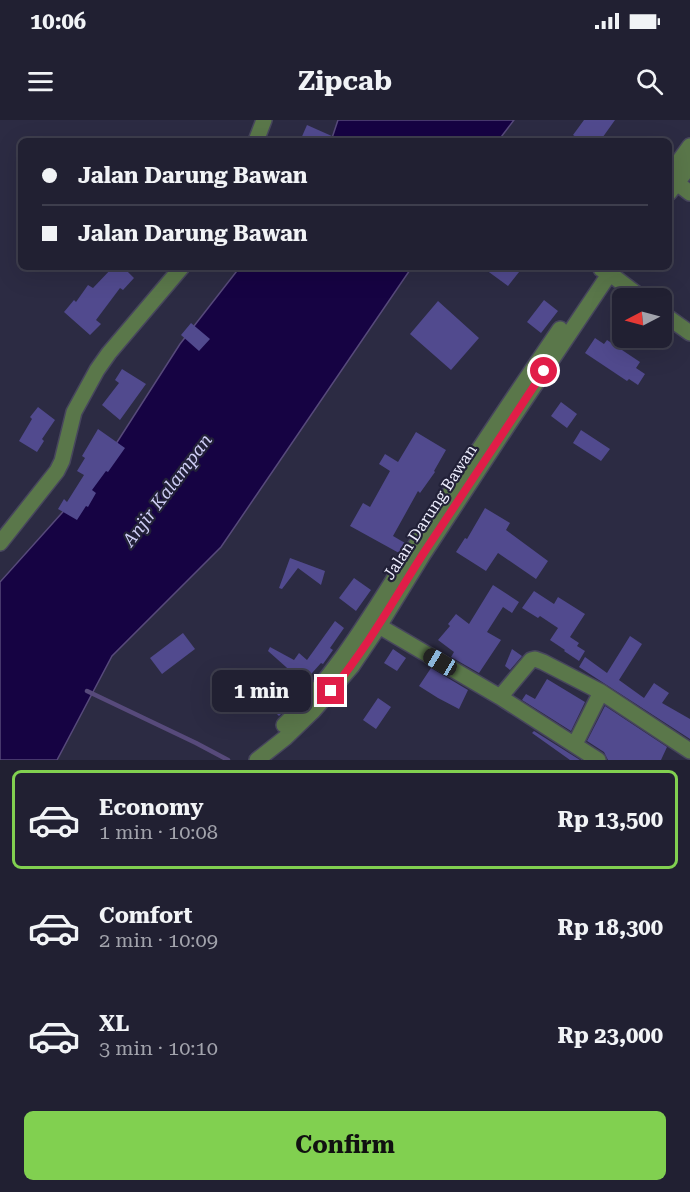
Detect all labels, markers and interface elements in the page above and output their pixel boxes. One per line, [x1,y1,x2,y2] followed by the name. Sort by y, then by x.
[30,9,86,34] text: 10:06
[24,65,57,98] icon: menu
[298,65,392,97] text: Zipcab
[633,65,666,98] icon: search
[78,163,308,188] text: Jalan Darung Bawan
[78,221,308,246] text: Jalan Darung Bawan
[612,288,672,348] north arrow
[612,288,672,348] map controls
[530,357,557,384] route start
[117,430,216,551] water label: Anjir Kalampan
[379,441,481,583] street label: Jalan Darung Bawan
[420,645,460,679] car
[211,670,310,712] callout: 1 min
[317,677,344,704] route end
[234,679,289,703] text: 1 min
[27,793,81,847] icon: car
[99,795,203,820] text: Economy
[558,807,663,832] text: Rp 13,500
[99,820,218,844] text: 1 min · 10:08
[27,901,81,955] icon: car
[99,903,192,928] text: Comfort
[558,915,663,940] text: Rp 18,300
[99,928,218,952] text: 2 min · 10:09
[27,1009,81,1063] icon: car
[99,1011,129,1036] text: XL
[558,1023,663,1048] text: Rp 23,000
[99,1036,218,1060] text: 3 min · 10:10
[24,1111,666,1180] button: Confirm

